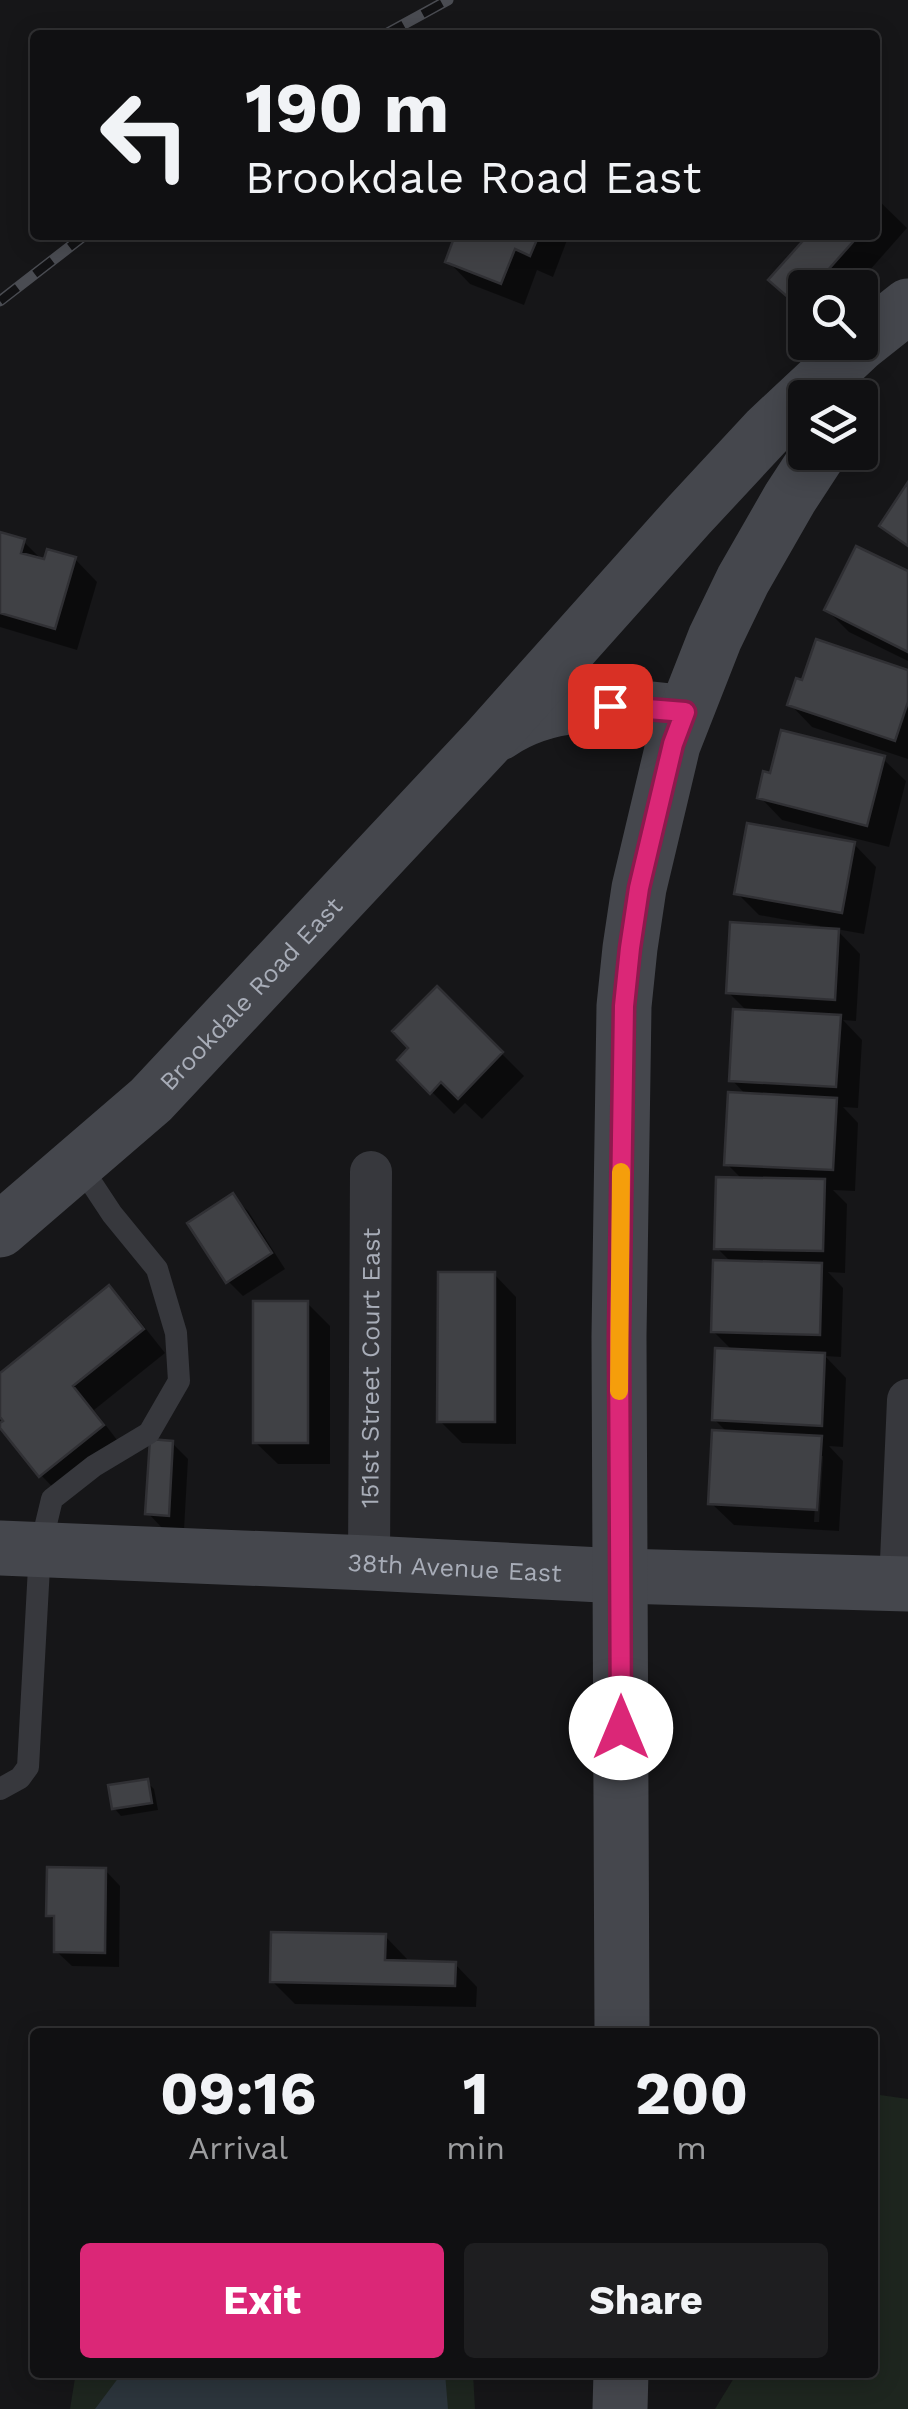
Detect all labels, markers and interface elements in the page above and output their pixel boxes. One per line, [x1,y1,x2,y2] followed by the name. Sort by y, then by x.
[245,67,449,149] text: 190 m
[80,70,210,200] icon: left
[245,151,701,204] text: Brookdale Road East
[788,270,878,470] map controls
[788,270,878,360] button: search
[788,380,878,470] button: layers
[568,664,653,749] pin
[583,679,638,734] icon: arrive
[153,891,348,1096] street label: Brookdale Road East
[355,1227,385,1508] street label: 151st Street Court East
[347,1548,563,1587] street label: 38th Avenue East
[569,1676,673,1780] position arrow
[160,2058,316,2129] text: 09:16
[463,2058,489,2129] text: 1
[635,2058,748,2129] text: 200
[188,2129,288,2167] text: Arrival
[446,2129,505,2167] text: min
[676,2129,707,2167] text: m
[80,2243,444,2358] button: Exit
[464,2243,828,2358] button: Share

